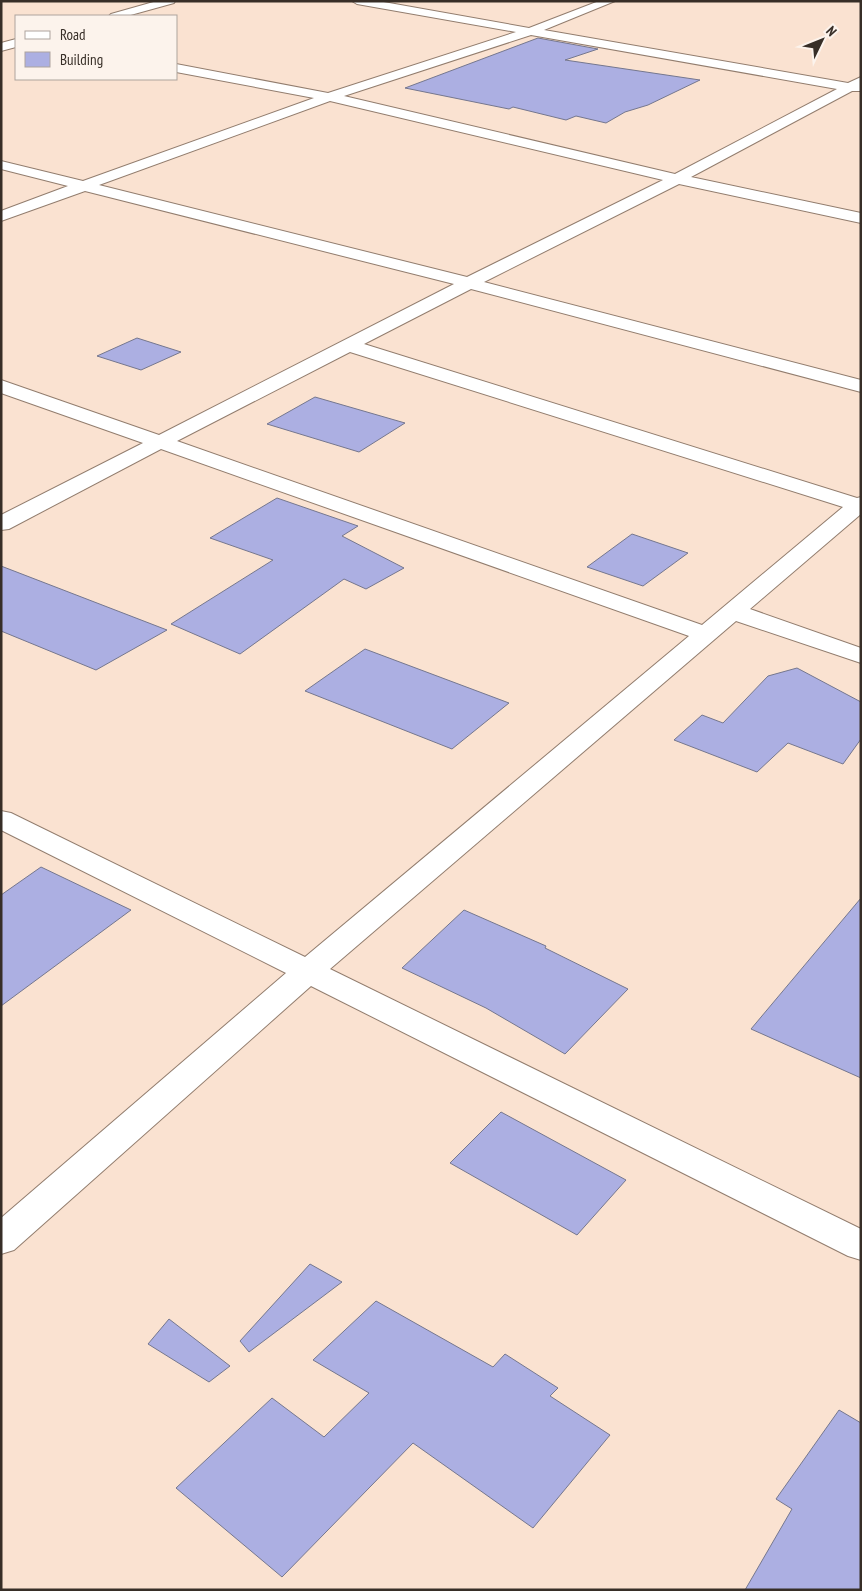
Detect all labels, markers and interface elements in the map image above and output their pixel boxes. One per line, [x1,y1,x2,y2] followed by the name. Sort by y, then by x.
[15,15,178,80] legend
[797,15,847,65] north arrow
[822,22,841,40] text: N
[60,25,86,44] text: Road
[60,50,103,69] text: Building

